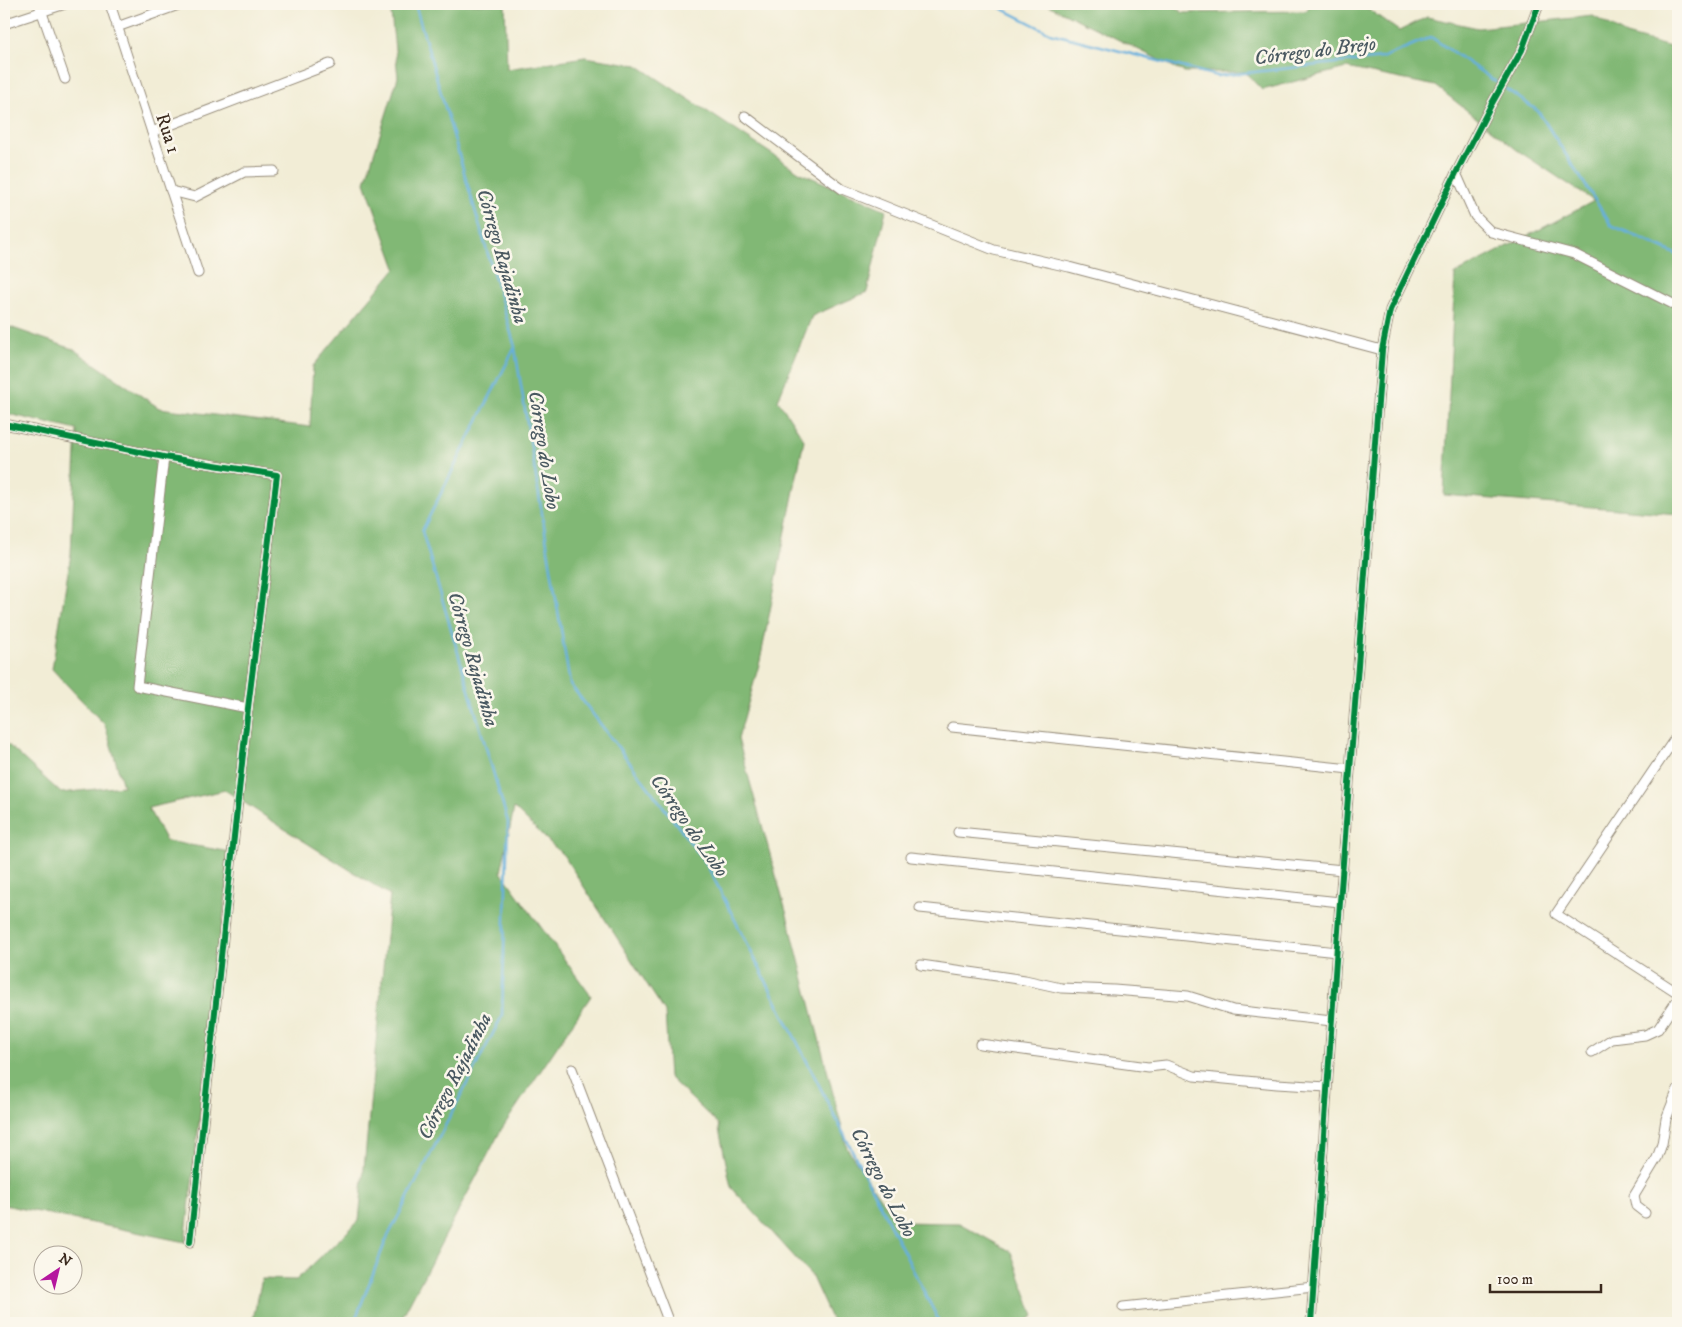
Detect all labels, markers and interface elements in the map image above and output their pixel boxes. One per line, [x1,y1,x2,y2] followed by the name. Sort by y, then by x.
[1253,32,1377,71] water label: Córrego do Brejo
[150,110,185,157] street label: Rua 1
[470,186,533,327] water label: Córrego Rajadinha
[522,389,565,512] water label: Córrego do Lobo
[441,589,504,730] water label: Córrego Rajadinha
[644,769,734,882] water label: Córrego do Lobo
[413,1009,498,1144] water label: Córrego Rajadinha
[844,1123,921,1242] water label: Córrego do Lobo
[32,1244,82,1294] north arrow
[55,1249,75,1271] text: N
[1490,1262,1601,1294] scale bar
[1497,1270,1533,1289] text: 100 m

